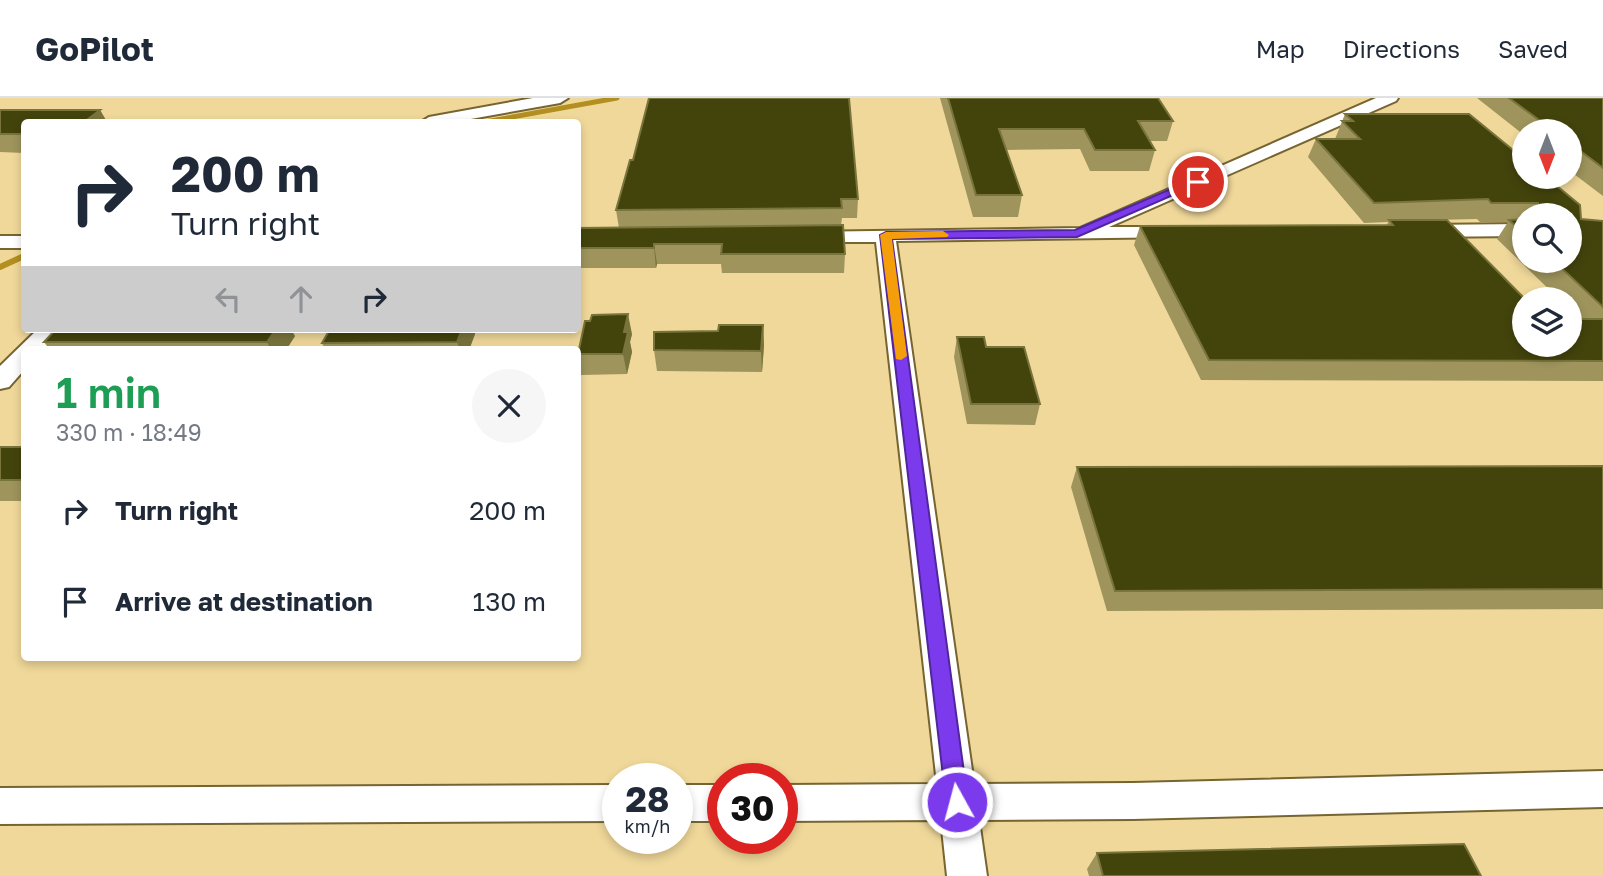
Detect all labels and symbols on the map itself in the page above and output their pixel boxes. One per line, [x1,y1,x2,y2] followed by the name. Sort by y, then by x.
[1512,119,1582,189] north arrow
[1168,152,1228,212] pin
[707,763,798,854] speed limit sign: 30
[920,765,994,839] position arrow

